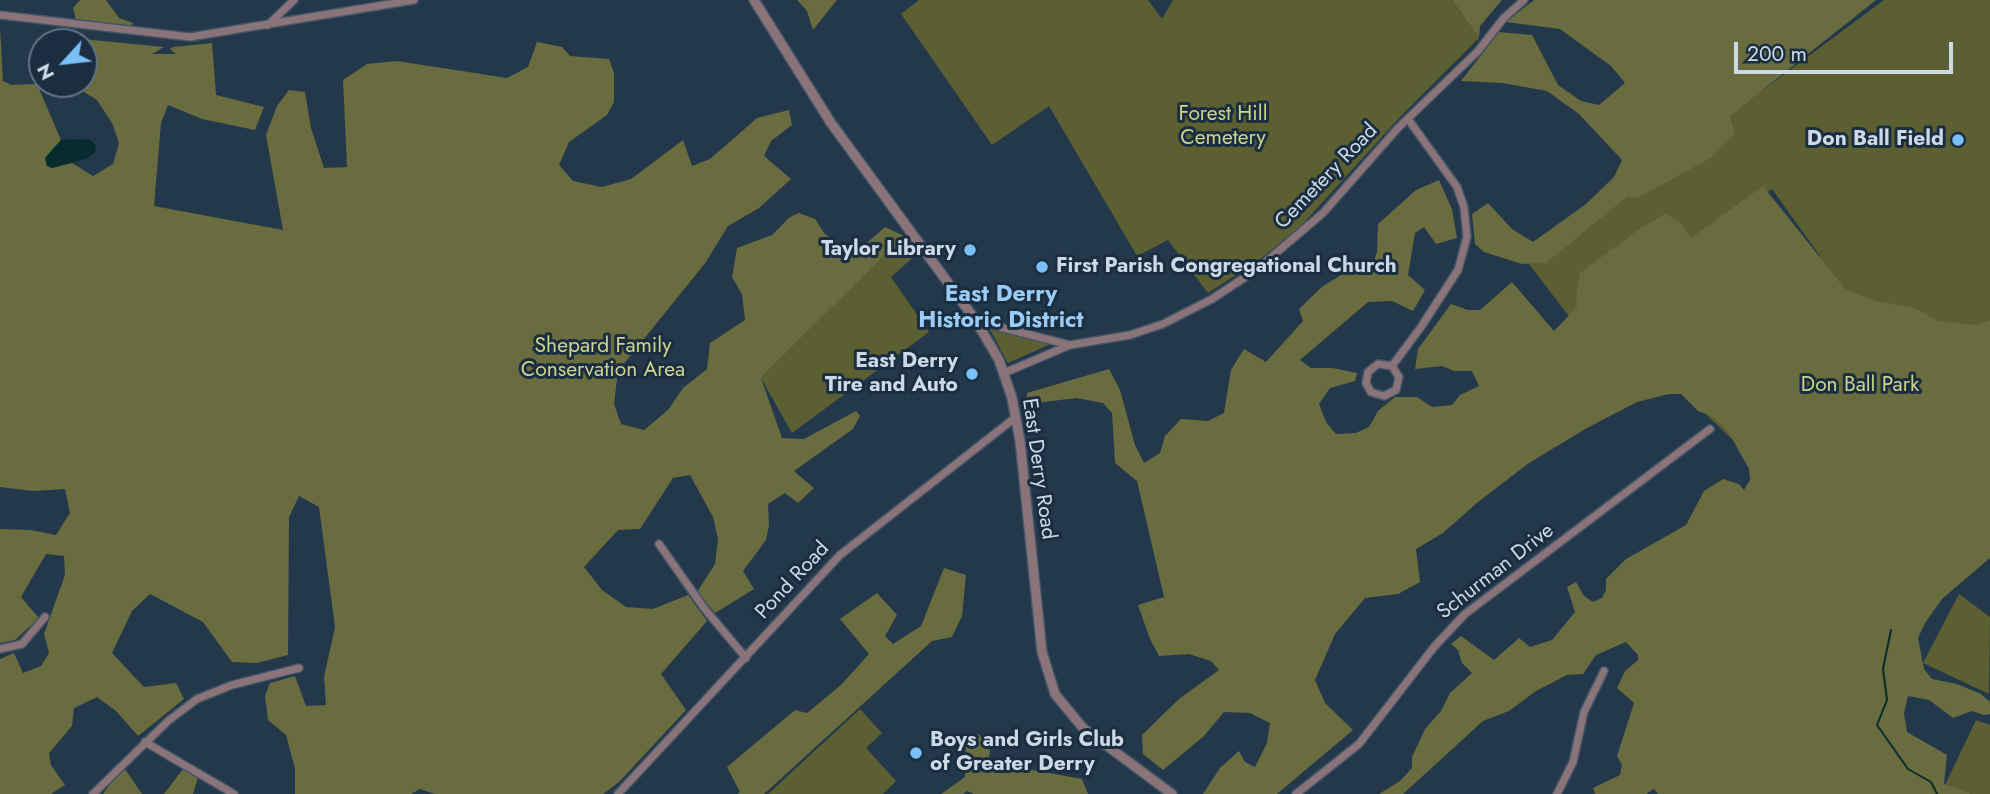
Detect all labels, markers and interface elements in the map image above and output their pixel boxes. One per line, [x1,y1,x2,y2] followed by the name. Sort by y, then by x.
[28,28,98,98] north arrow
[1738,28,1957,72] scale bar
[1747,39,1807,69] text: 200 m
[30,59,61,85] text: N
[1179,102,1267,152] park label: Forest Hill Cemetery
[1270,119,1384,235] street label: Cemetery Road
[1807,127,1944,153] place label: Don Ball Field
[1950,132,1966,148] marker: Don Ball Field
[821,237,956,263] place label: Taylor Library
[962,242,978,258] marker: Taylor Library
[1056,254,1397,280] place label: First Parish Congregational Church
[1034,259,1050,275] marker: First Parish Congregational Church
[918,281,1084,335] district label: East Derry Historic District
[521,334,685,384] park label: Shepard Family Conservation Area
[825,349,958,399] place label: East Derry Tire and Auto
[964,366,980,382] marker: East Derry Tire and Auto
[1801,373,1919,399] park label: Don Ball Park
[1016,397,1060,541] street label: East Derry Road
[1433,519,1559,625] street label: Schurman Drive
[751,537,835,625] street label: Pond Road
[930,728,1124,778] place label: Boys and Girls Club of Greater Derry
[908,745,924,761] marker: Boys and Girls Club of Greater Derry

